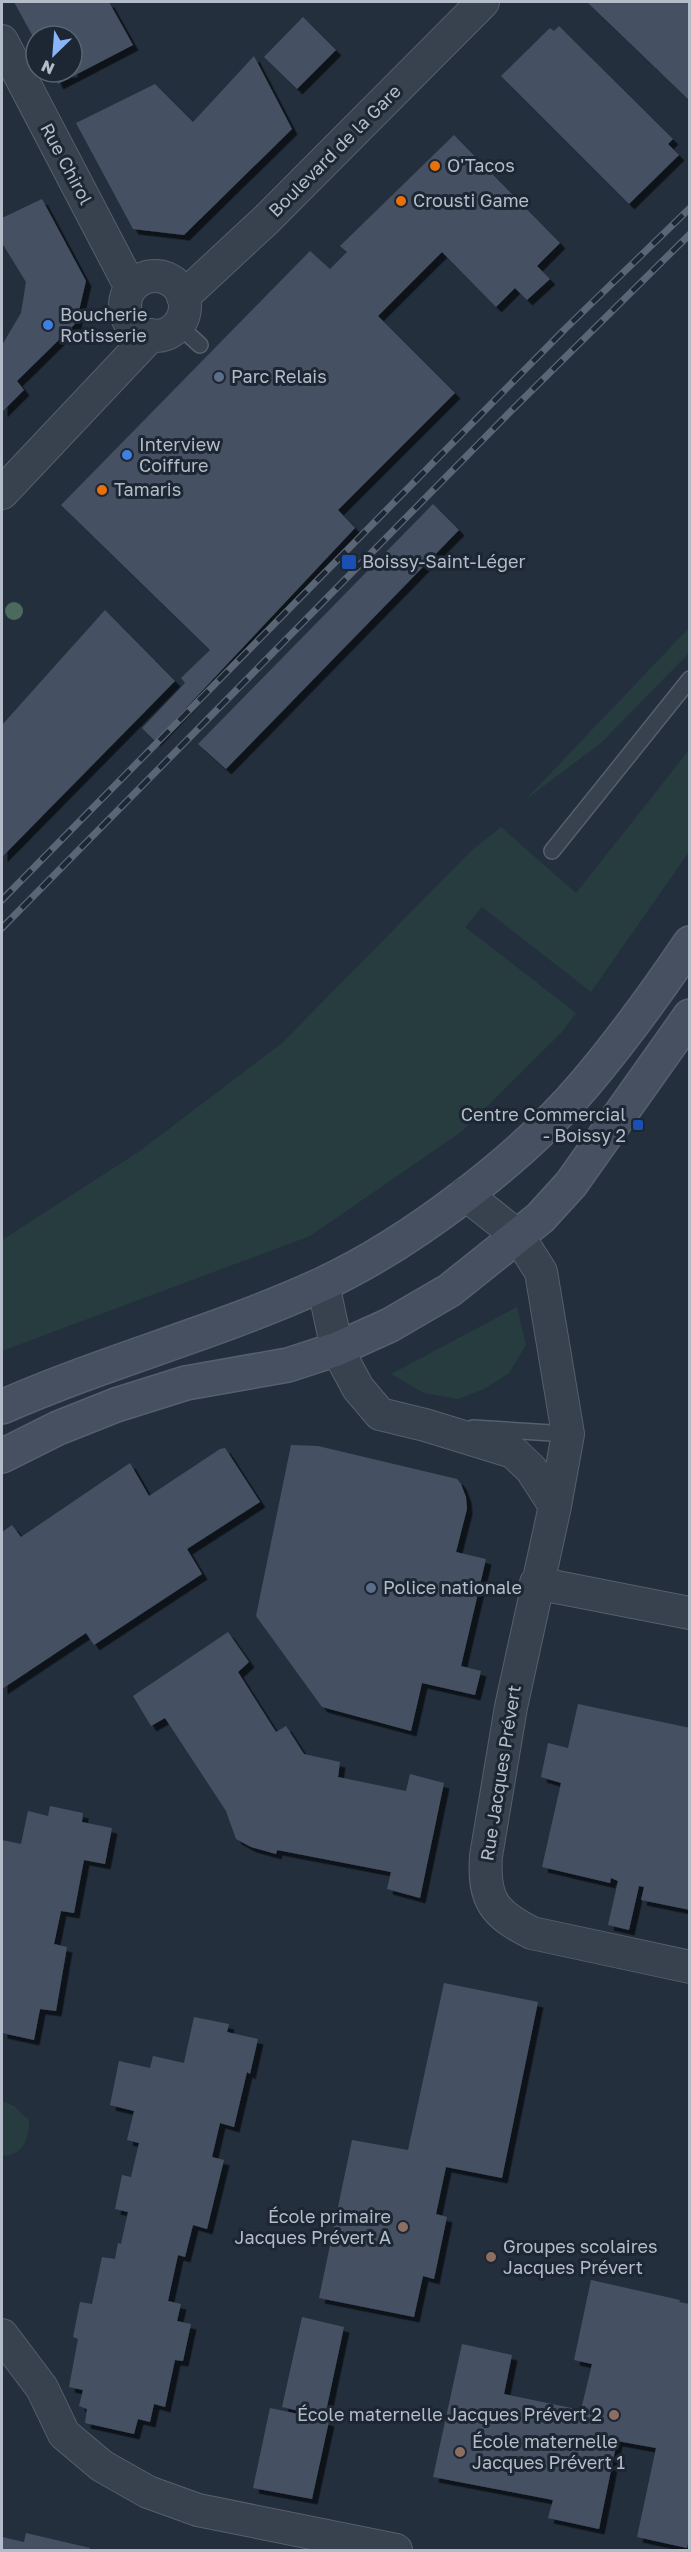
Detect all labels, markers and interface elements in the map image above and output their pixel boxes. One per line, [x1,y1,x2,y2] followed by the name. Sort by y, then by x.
[24,24,84,84] north arrow
[38,56,57,79] text: N
[264,80,405,221] street label: Boulevard de la Gare
[36,119,98,208] street label: Rue Chirol
[447,154,515,176] place label: O'Tacos
[428,159,442,173] marker: O'Tacos
[413,189,529,211] place label: Crousti Game
[394,194,408,208] marker: Crousti Game
[60,303,147,346] place label: Boucherie Rotisserie
[41,318,55,332] marker: Boucherie Rotisserie
[231,365,327,387] place label: Parc Relais
[212,370,226,384] marker: Parc Relais
[139,433,221,476] place label: Interview Coiffure
[120,448,134,462] marker: Interview Coiffure
[114,478,181,500] place label: Tamaris
[95,483,109,497] marker: Tamaris
[362,550,525,572] place label: Boissy-Saint-Léger
[340,553,358,571] marker: Boissy-Saint-Léger
[461,1103,626,1146] place label: Centre Commercial - Boissy 2
[631,1118,645,1132] marker: Centre Commercial - Boissy 2
[383,1576,522,1598] place label: Police nationale
[364,1581,378,1595] marker: Police nationale
[475,1683,525,1862] street label: Rue Jacques Prévert
[235,2205,391,2248] place label: École primaire Jacques Prévert A
[396,2220,410,2234] marker: École primaire Jacques Prévert A
[503,2235,658,2278] place label: Groupes scolaires Jacques Prévert
[484,2250,498,2264] marker: Groupes scolaires Jacques Prévert
[297,2403,602,2425] place label: École maternelle Jacques Prévert 2
[607,2408,621,2422] marker: École maternelle Jacques Prévert 2
[472,2430,625,2473] place label: École maternelle Jacques Prévert 1
[453,2445,467,2459] marker: École maternelle Jacques Prévert 1

